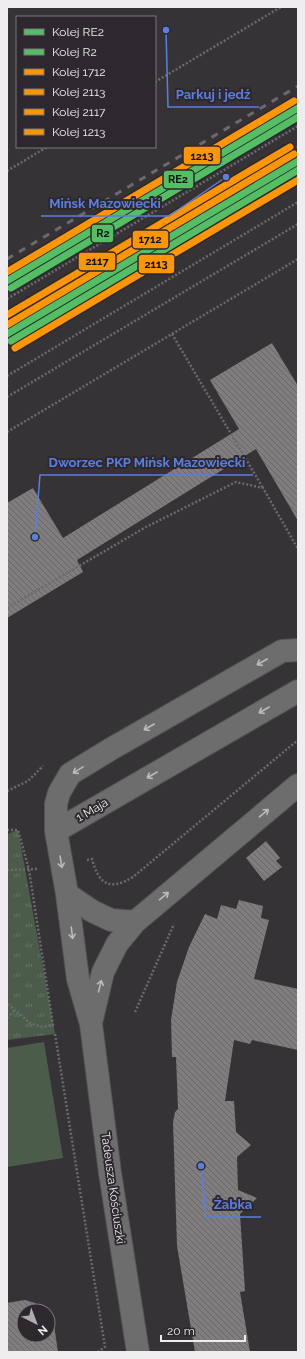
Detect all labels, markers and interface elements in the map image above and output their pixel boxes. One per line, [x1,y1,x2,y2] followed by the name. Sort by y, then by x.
[16,16,156,148] legend
[52,25,104,39] text: Kolej RE2
[52,45,97,59] text: Kolej R2
[52,65,105,79] text: Kolej 1712
[168,82,259,107] callout: Parkuj i jedź
[52,85,106,99] text: Kolej 2113
[176,87,251,102] text: Parkuj i jedź
[52,105,106,119] text: Kolej 2117
[52,125,106,139] text: Kolej 1213
[183,146,221,165] line badge: 1213
[190,150,214,163] text: 1213
[163,170,194,189] line badge: RE2
[168,173,188,186] text: RE2
[41,191,169,216] callout: Mińsk Mazowiecki
[49,196,161,211] text: Mińsk Mazowiecki
[91,224,114,243] line badge: R2
[96,227,110,240] text: R2
[132,230,169,249] line badge: 1712
[138,233,162,246] text: 1712
[78,252,116,271] line badge: 2117
[138,254,175,274] line badge: 2113
[85,255,109,268] text: 2117
[144,258,168,271] text: 2113
[40,450,253,475] callout: Dworzec PKP Mińsk Mazowiecki
[49,455,245,470] text: Dworzec PKP Mińsk Mazowiecki
[256,658,268,666] one-way arrow
[258,707,270,715] one-way arrow
[144,723,156,731] one-way arrow
[72,766,84,774] one-way arrow
[146,772,158,780] one-way arrow
[74,795,110,825] street label: 1 Maja
[259,809,270,817] one-way arrow
[57,855,65,868] one-way arrow
[159,892,170,901] one-way arrow
[68,926,76,939] one-way arrow
[96,980,104,993] one-way arrow
[98,1131,128,1245] street label: Tadeusza Kościuszki
[206,1192,261,1217] callout: Żabka
[214,1197,253,1212] text: Żabka
[16,1303,56,1343] north arrow
[161,1317,245,1343] scale bar
[35,1322,50,1338] text: N
[167,1324,195,1338] text: 20 m

